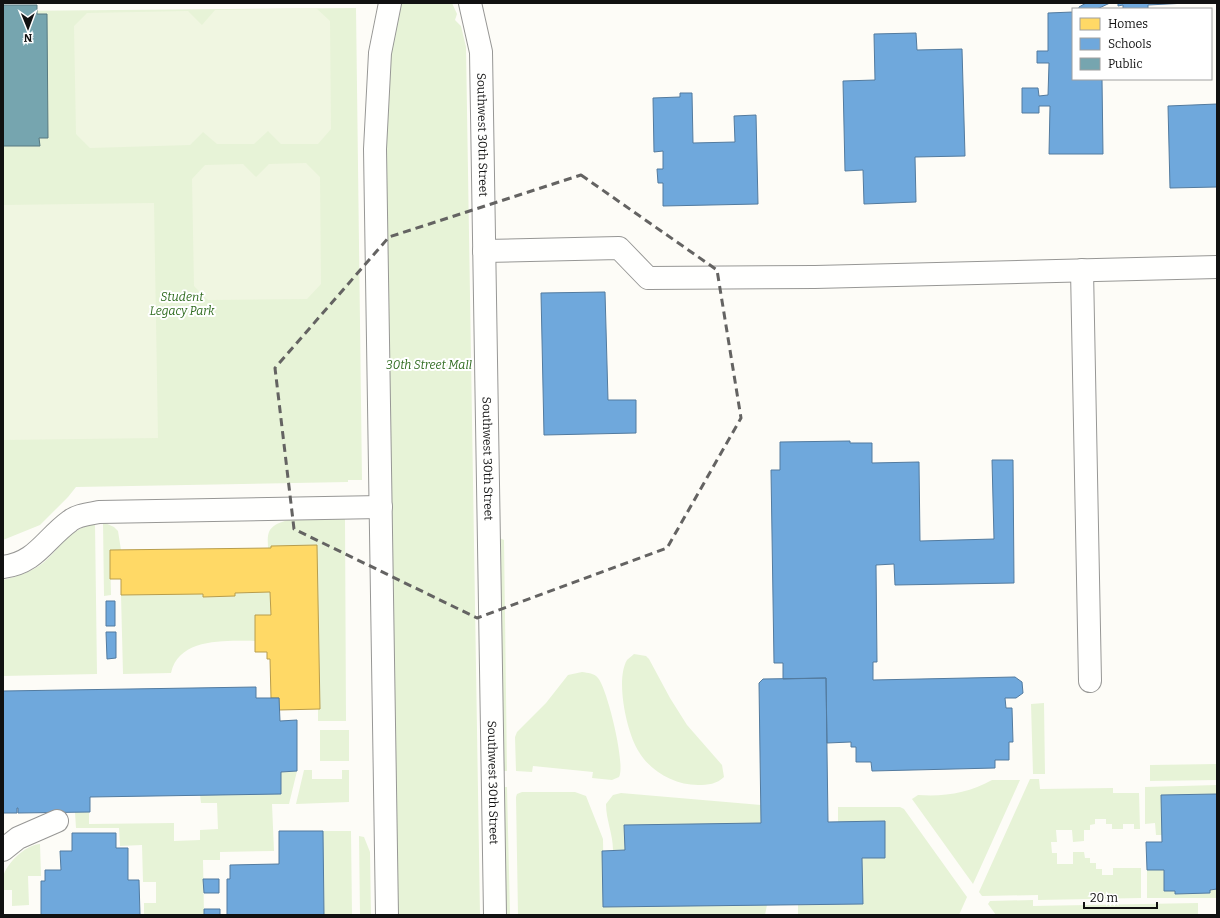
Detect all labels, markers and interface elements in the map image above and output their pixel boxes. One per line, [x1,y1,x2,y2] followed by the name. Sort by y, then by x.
[8,8,48,48] north arrow
[1072,8,1212,80] legend
[1108,17,1148,31] text: Homes
[23,31,33,44] text: N
[1108,37,1152,51] text: Schools
[1108,57,1143,71] text: Public
[474,73,490,197] street label: Southwest 30th Street
[149,290,215,318] park label: Student Legacy Park
[386,358,472,372] park label: 30th Street Mall
[480,397,496,521] street label: Southwest 30th Street
[485,721,501,845] street label: Southwest 30th Street
[1084,884,1157,910] scale bar
[1090,891,1119,905] text: 20 m

